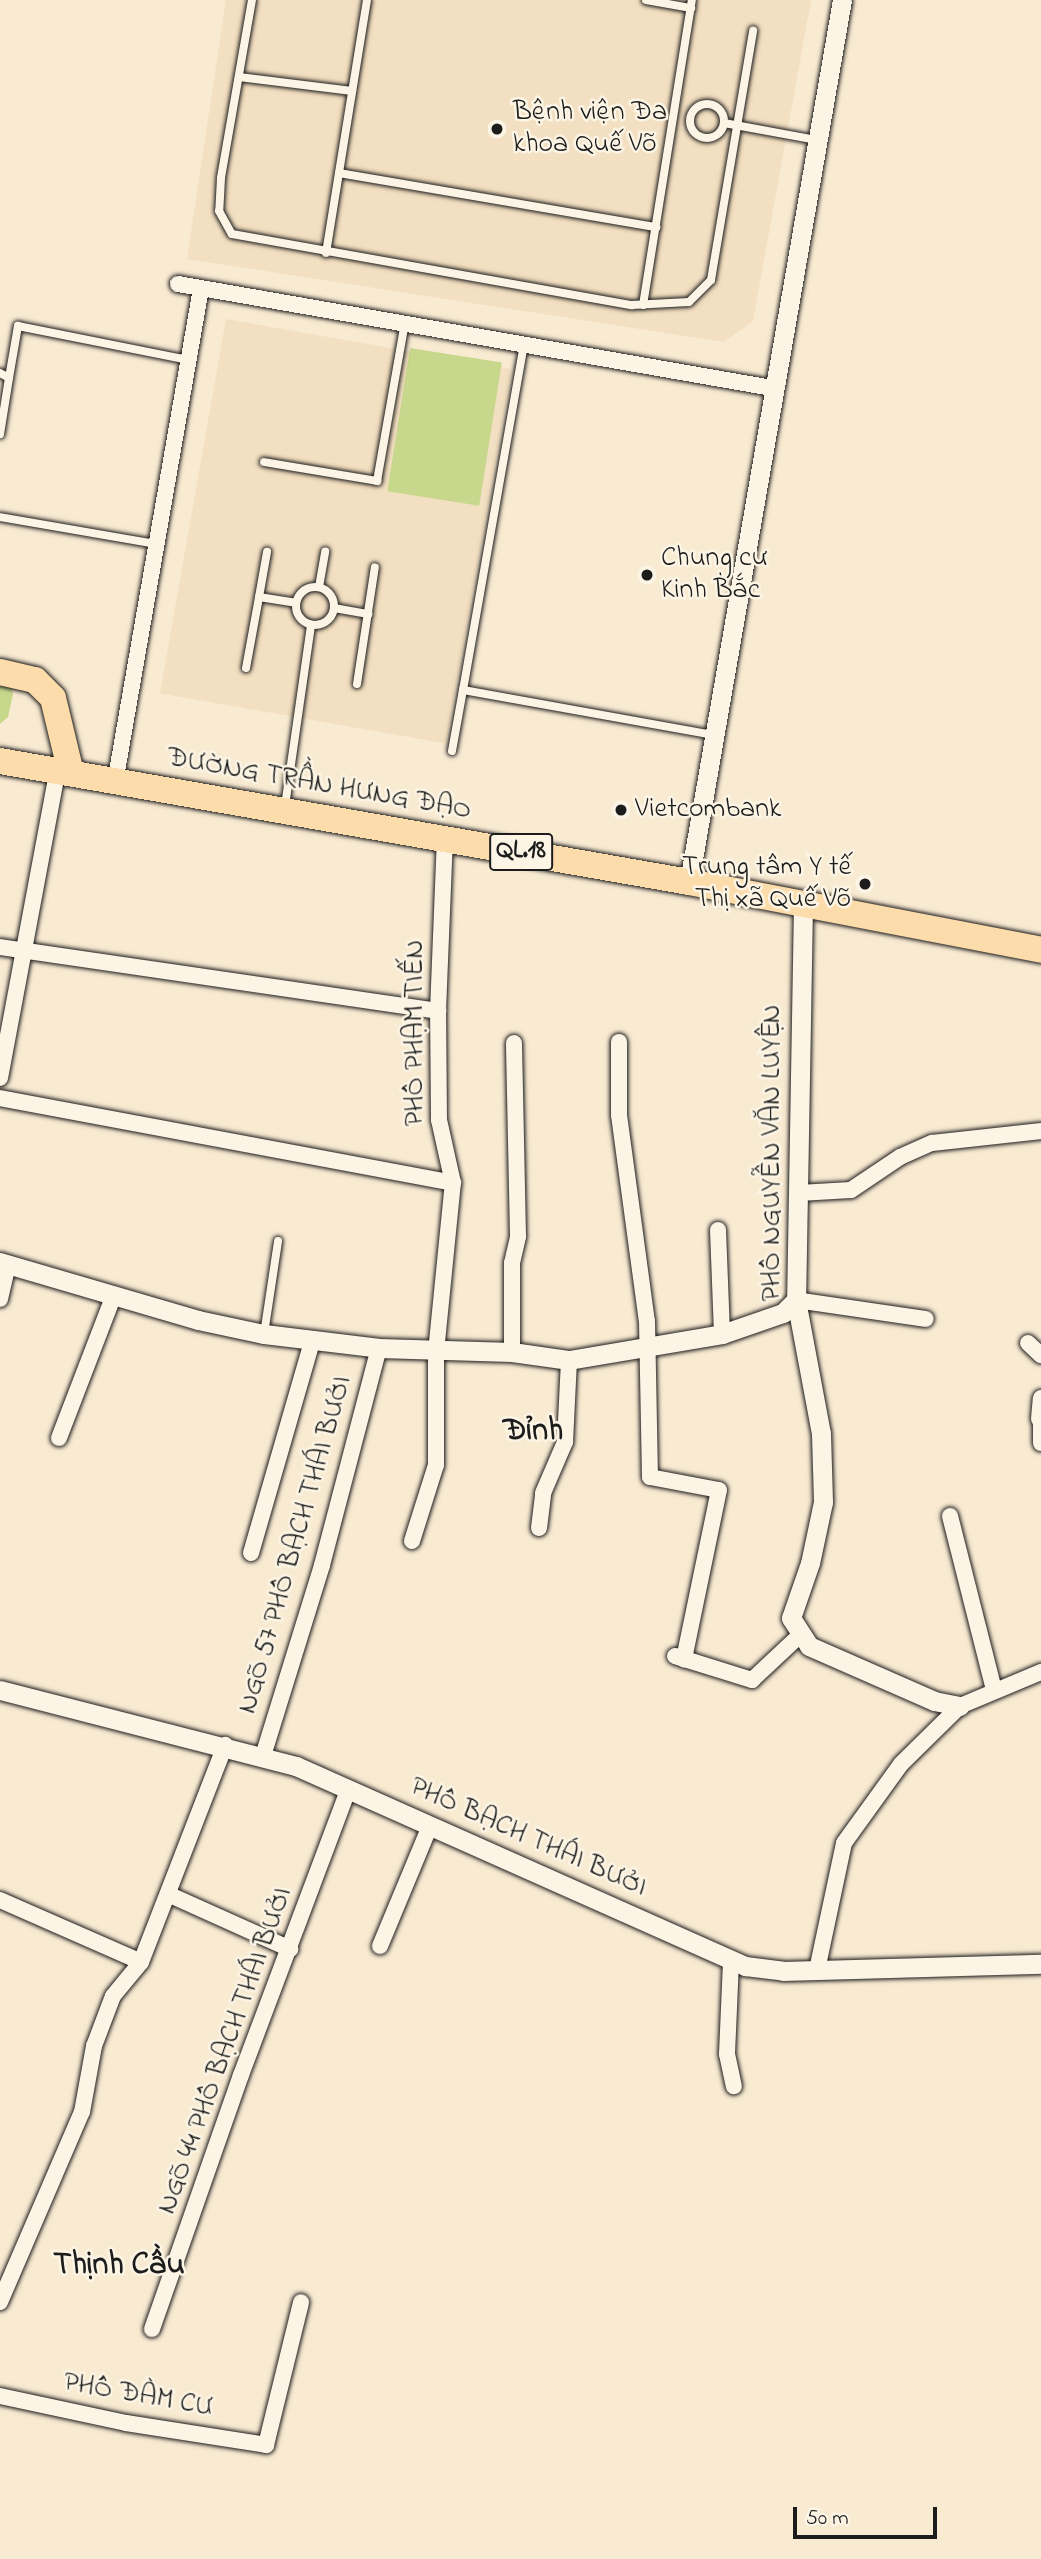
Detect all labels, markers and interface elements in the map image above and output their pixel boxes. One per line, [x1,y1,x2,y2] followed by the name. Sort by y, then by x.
[513,96,667,162] place label: Bệnh viện Đa khoa Quế Võ
[487,119,507,139] marker: Bệnh viện Đa khoa Quế Võ
[661,542,767,608] place label: Chung cư Kinh Bắc
[639,567,655,583] marker: Chung cư Kinh Bắc
[164,742,474,828] street label: ĐƯỜNG TRẦN HƯNG ĐẠO
[635,793,781,827] place label: Vietcombank
[613,802,629,818] marker: Vietcombank
[488,830,554,874] road number: QL.18
[682,851,851,917] place label: Trung tâm Y tế Thị xã Quế Võ
[857,876,873,892] marker: Trung tâm Y tế Thị xã Quế Võ
[399,940,433,1126] street label: PHỐ PHẠM TIẾN
[756,1005,790,1301] street label: PHỐ NGUYỄN VĂN LUYỆN
[232,1372,360,1718] street label: NGÕ 57 PHỐ BẠCH THÁI BƯỞI
[503,1413,563,1451] district label: Đỉnh
[404,1771,652,1905] street label: PHỐ BẠCH THÁI BƯỞI
[151,1883,301,2219] street label: NGÕ 44 PHỐ BẠCH THÁI BƯỞI
[53,2247,185,2285] district label: Thịnh Cầu
[61,2366,215,2426] street label: PHỐ ĐÀM CƯ
[796,2492,940,2536] scale bar
[806,2504,849,2534] text: 50 m

